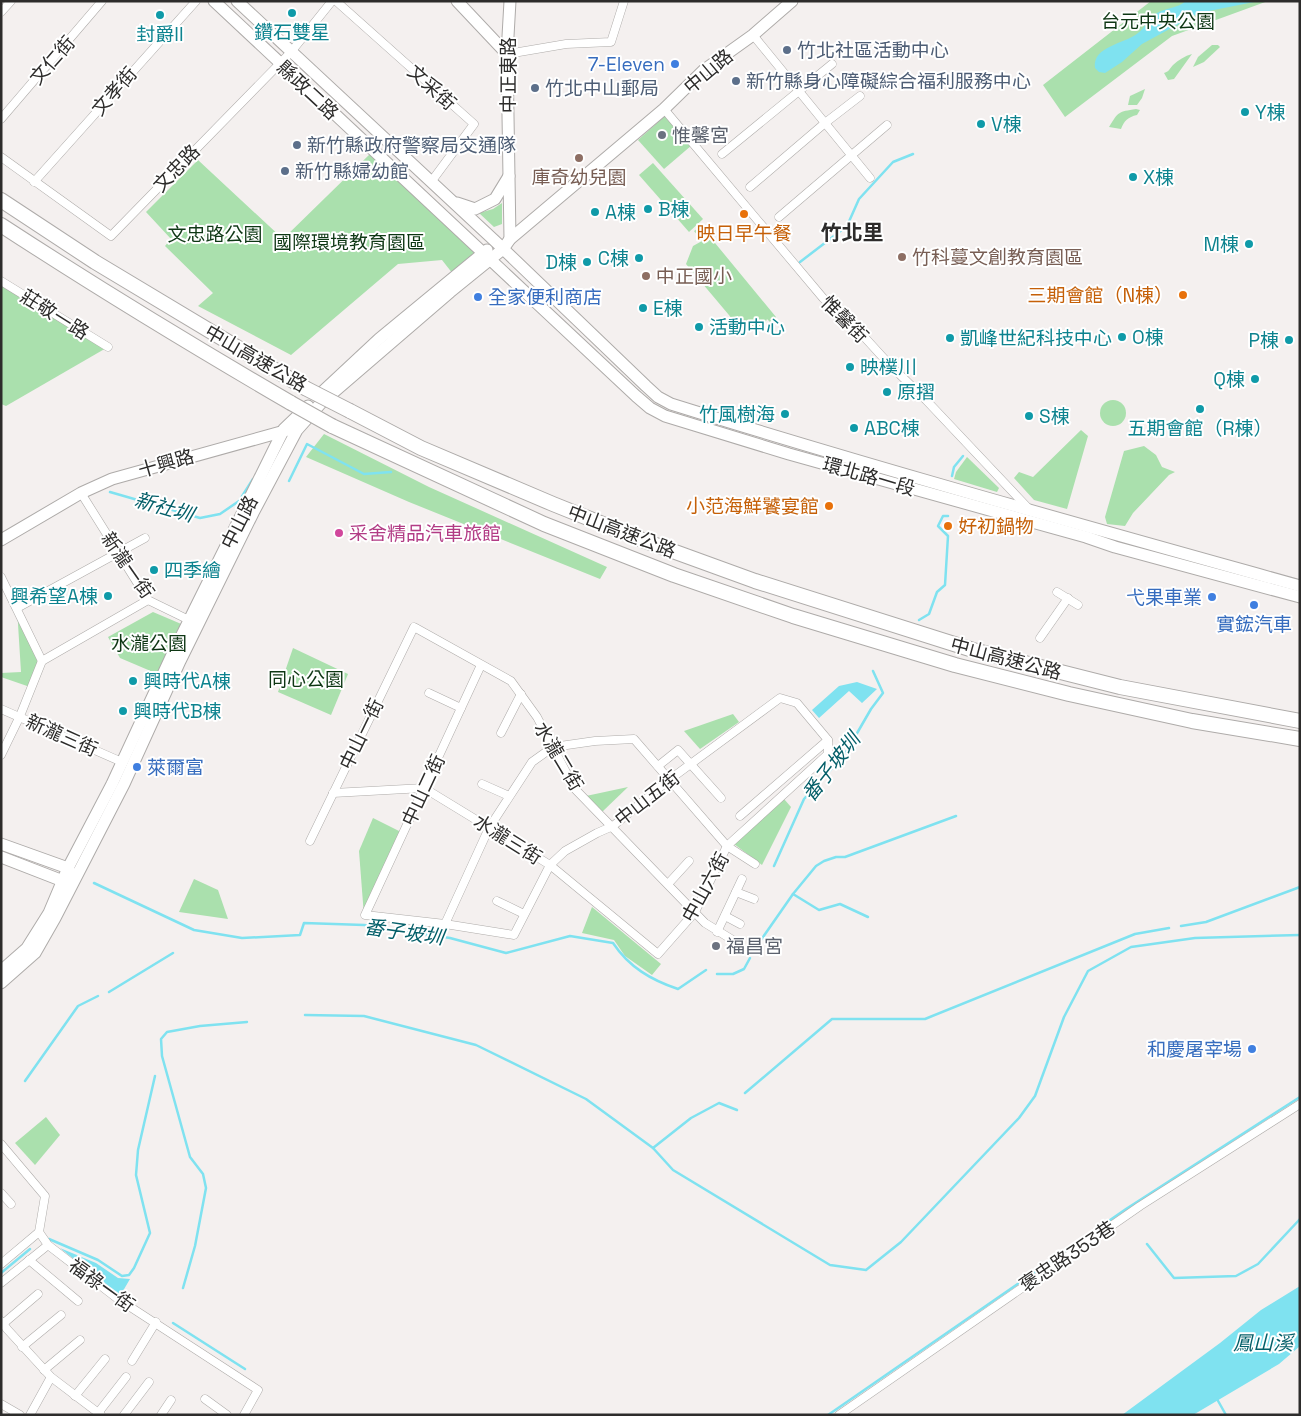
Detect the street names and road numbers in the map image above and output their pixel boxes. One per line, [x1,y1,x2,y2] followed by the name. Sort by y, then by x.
[24,31,81,90] street label: 文仁街
[496,37,521,113] street label: 中正東路
[678,43,738,99] street label: 中山路
[271,55,344,125] street label: 縣政二路
[402,59,461,116] street label: 文采街
[86,62,143,121] street label: 文孝街
[148,139,205,198] street label: 文忠路
[16,284,94,345] street label: 莊敬一路
[816,290,874,348] street label: 惟馨街
[200,319,311,398] street label: 中山高速公路
[135,444,197,483] street label: 十興路
[820,451,918,502] street label: 環北路一段
[215,491,264,553] street label: 中山路
[564,499,680,564] street label: 中山高速公路
[96,527,160,604] street label: 新瀧一街
[948,632,1064,685] street label: 中山高速公路
[334,695,389,774] street label: 中山一街
[22,709,102,762] street label: 新瀧三街
[528,717,589,795] street label: 水瀧二街
[396,750,451,830] street label: 中山二街
[610,765,685,832] street label: 中山五街
[469,809,547,870] street label: 水瀧三街
[676,848,735,927] street label: 中山六街
[1015,1215,1120,1298] street label: 褒忠路353巷
[64,1253,140,1318] street label: 福祿一街

